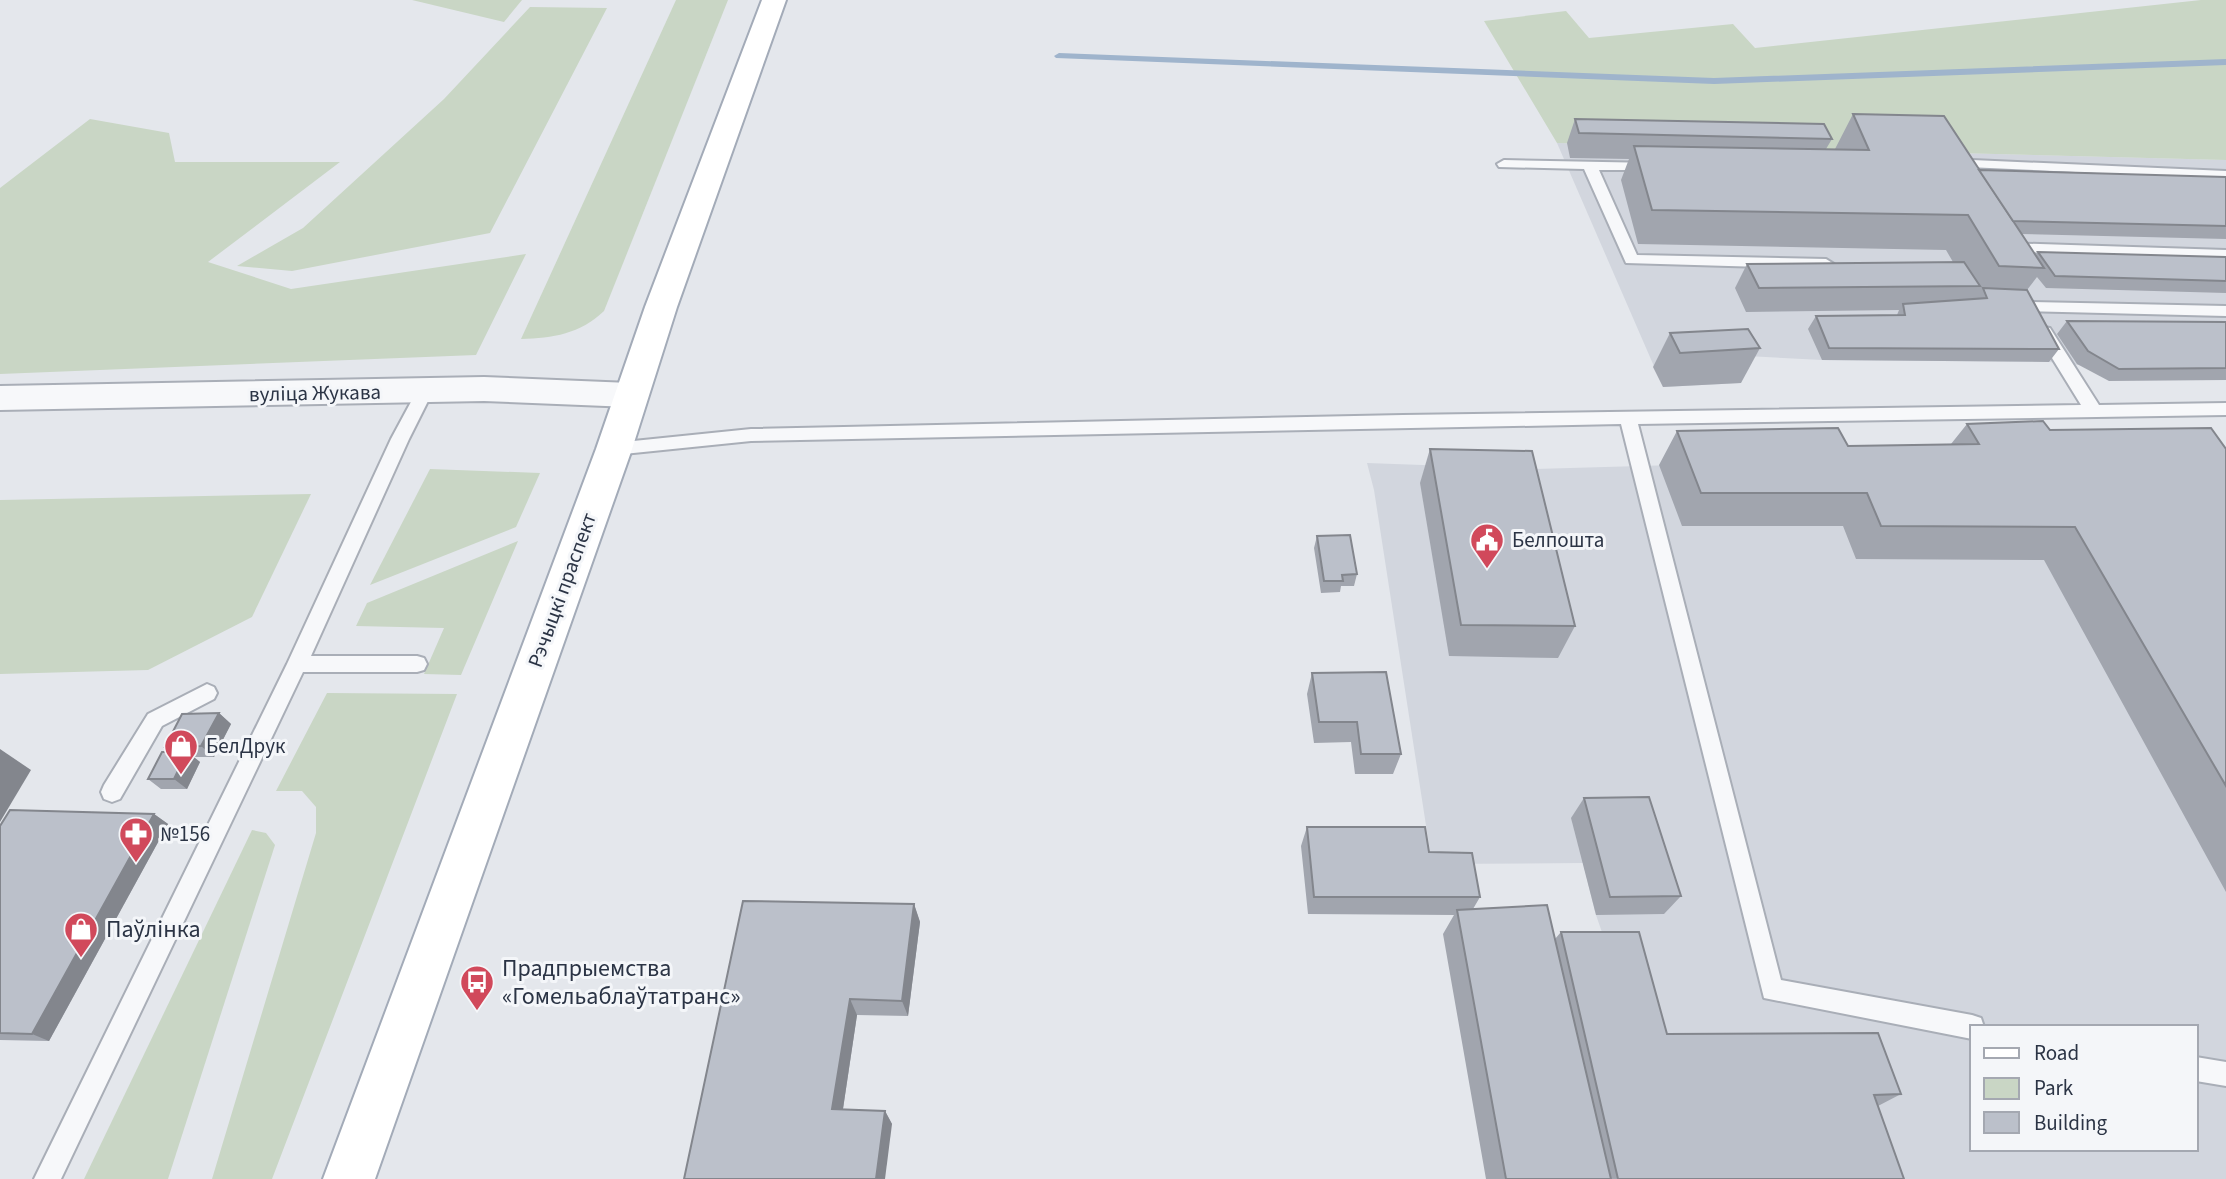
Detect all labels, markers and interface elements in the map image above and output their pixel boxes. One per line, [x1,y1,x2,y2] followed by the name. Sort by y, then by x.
[249,377,381,409] street label: вуліца Жукава
[520,508,604,672] street label: Рэчыцкі праспект
[1468,521,1506,570] public building icon: Белпошта
[1512,525,1604,555] place label: Белпошта
[162,727,200,776] shop icon: БелДрук
[206,731,286,761] place label: БелДрук
[117,815,155,864] pharmacy icon: №156
[160,819,210,849] place label: №156
[62,910,100,959] shop icon: Паўлінка
[106,912,200,947] place label: Паўлінка
[502,951,740,1014] place label: Прадпрыемства «Гомельаблаўтатранс»
[458,963,496,1012] bus stop icon: Прадпрыемства «Гомельаблаўтатранс»
[1970,1025,2198,1151] legend
[2034,1038,2079,1068] text: Road
[2034,1073,2074,1103] text: Park
[2034,1108,2108,1138] text: Building

